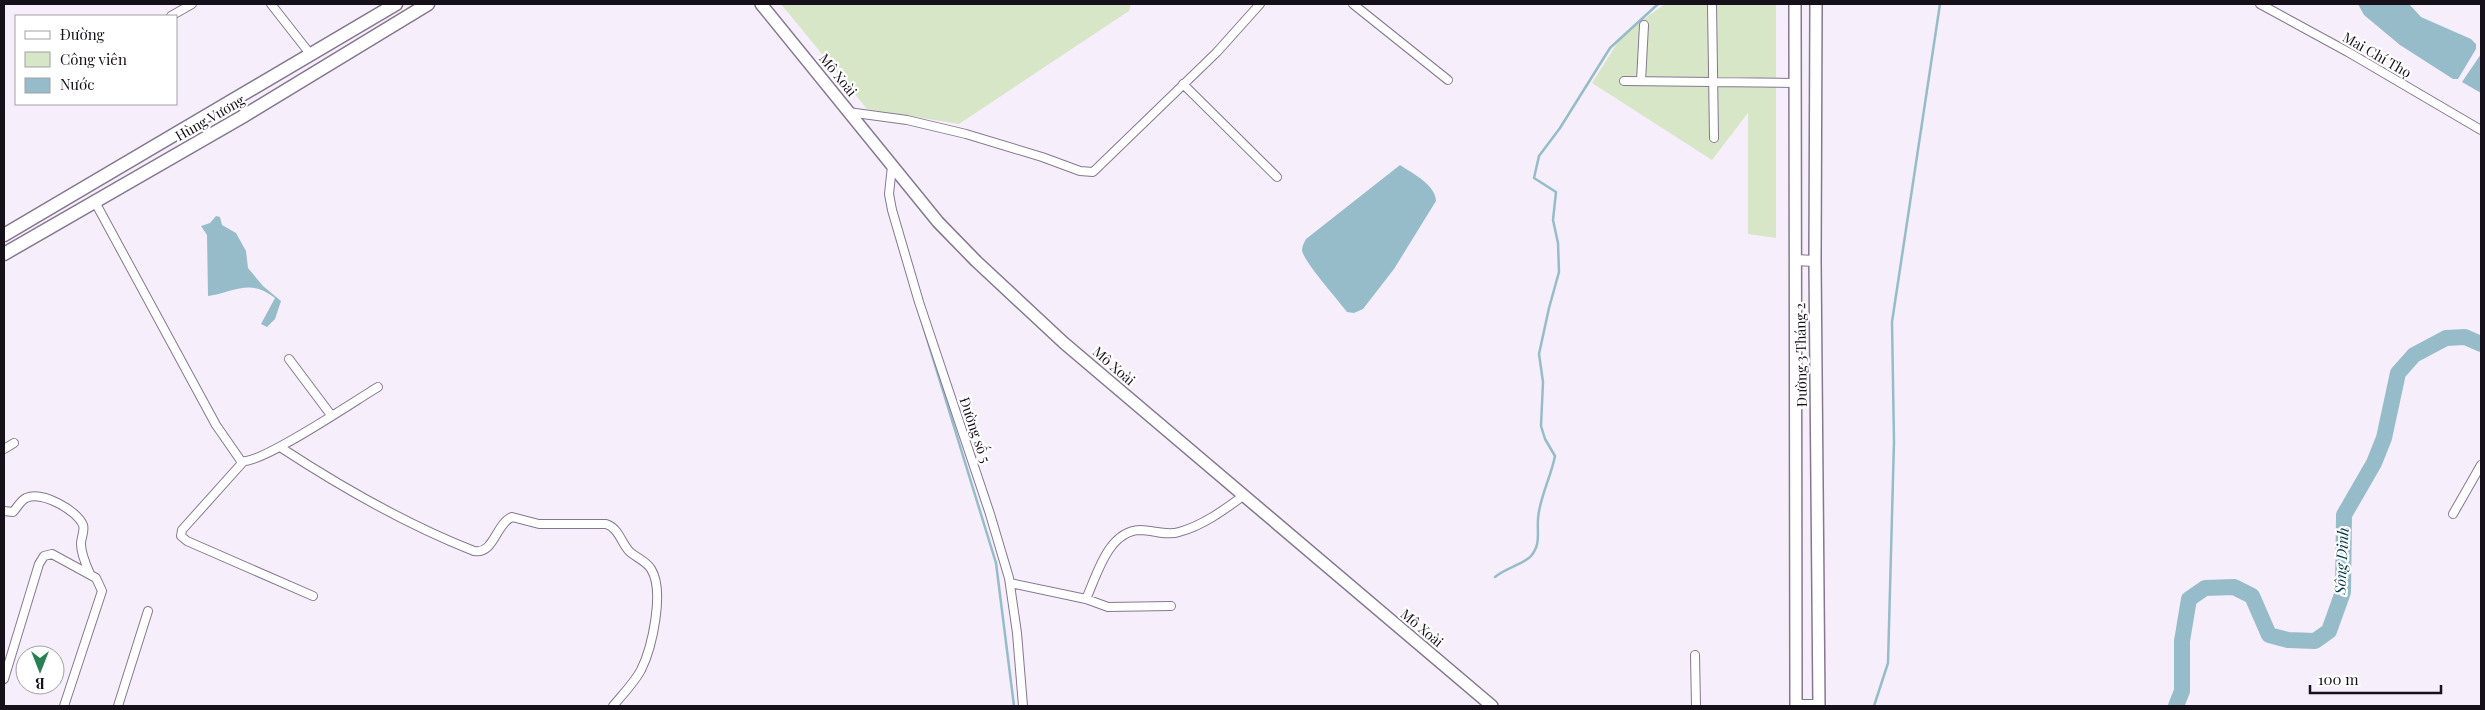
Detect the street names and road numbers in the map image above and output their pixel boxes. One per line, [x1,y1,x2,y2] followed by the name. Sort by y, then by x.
[2339,27,2415,82] street label: Mai Chí Thọ
[815,49,862,100] street label: Mô Xoài
[172,90,248,145] street label: Hùng Vương
[1790,303,1811,407] street label: Đường 3 Tháng 2
[1089,342,1139,389] street label: Mô Xoài
[955,394,998,465] street label: Đường số 5
[1397,604,1448,651] street label: Mô Xoài

